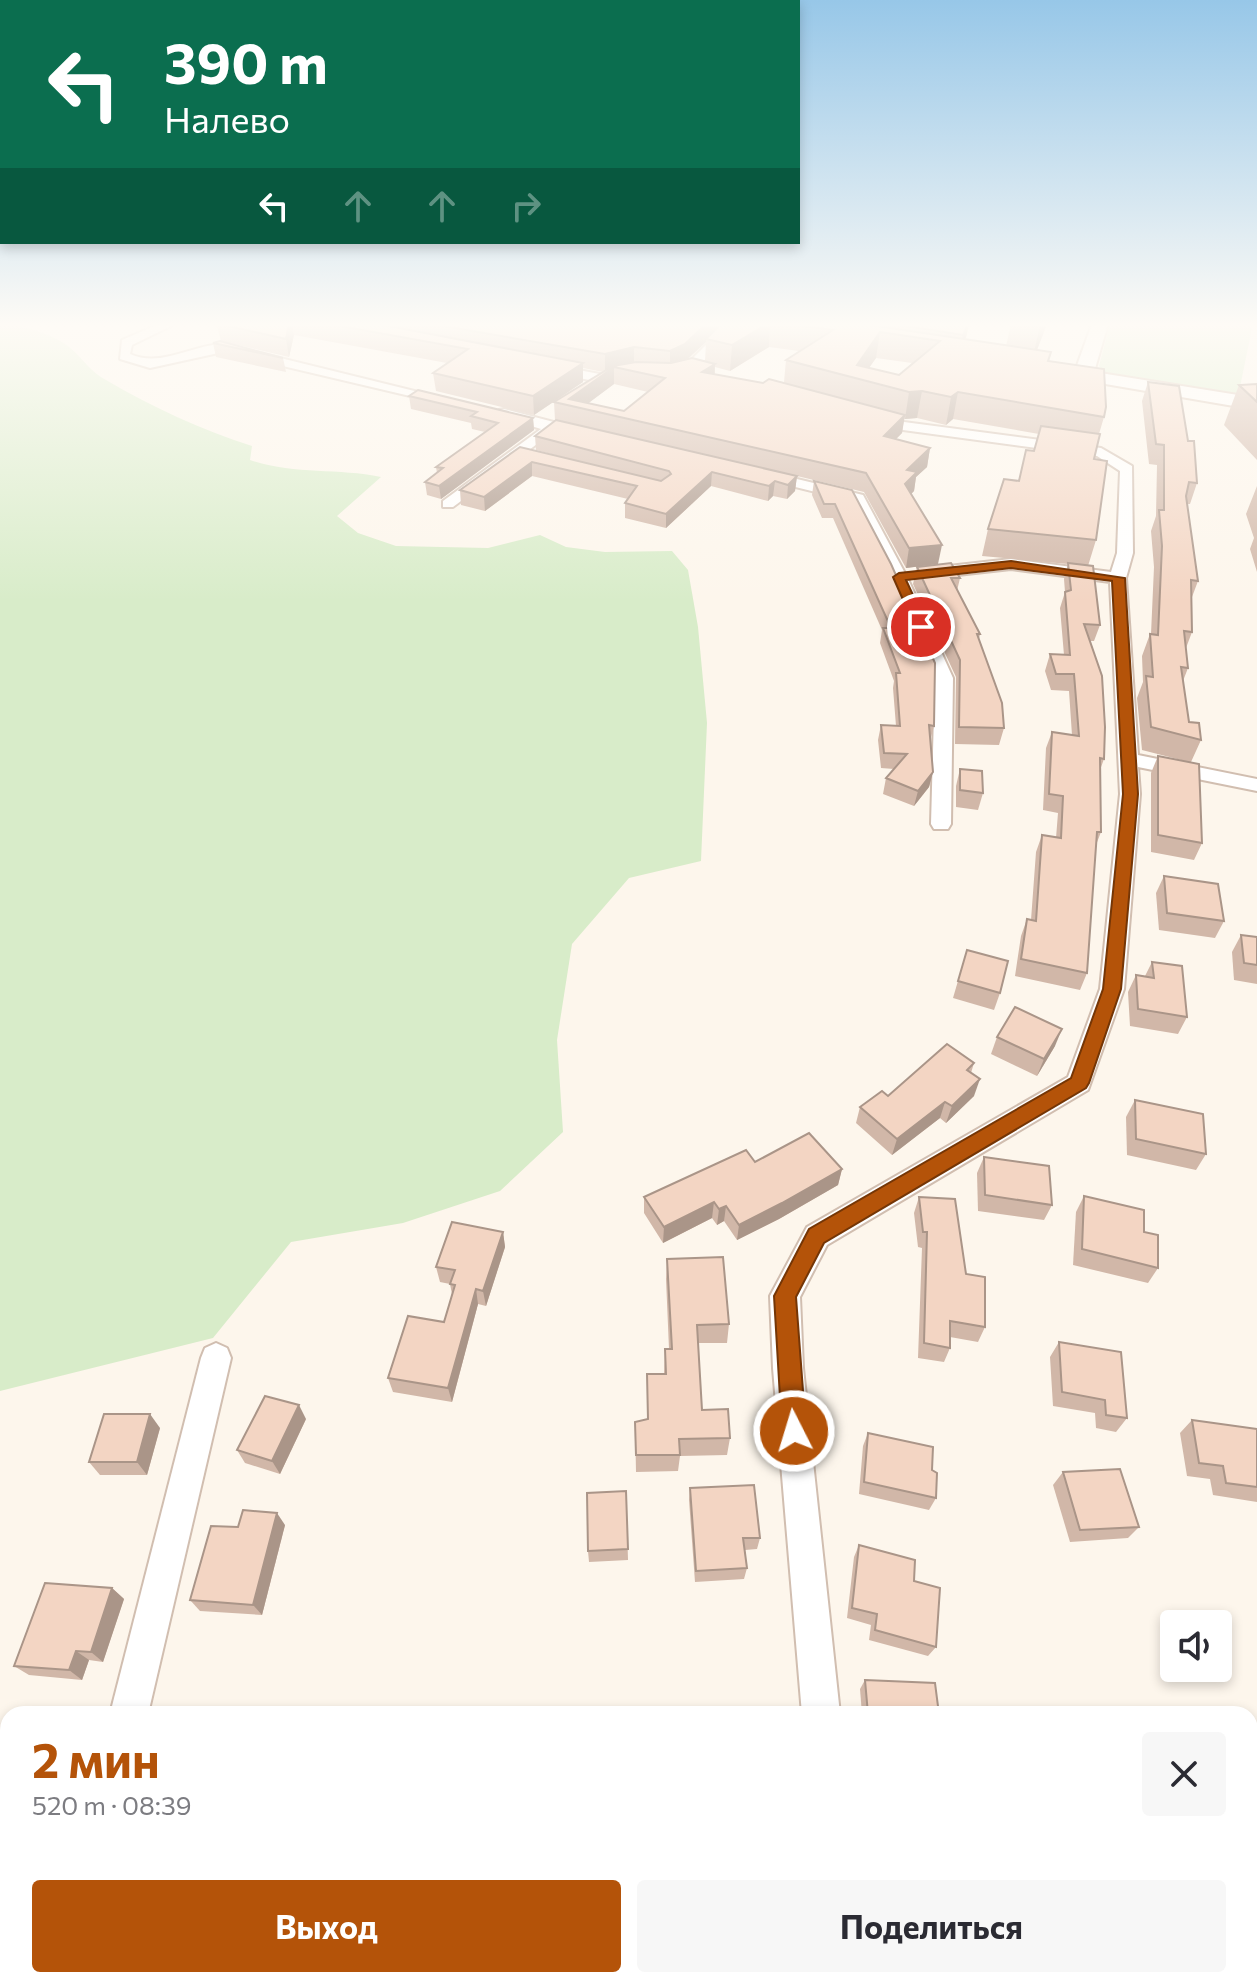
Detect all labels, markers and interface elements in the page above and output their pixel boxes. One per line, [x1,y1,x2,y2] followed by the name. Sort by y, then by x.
[164,27,328,96] text: 390 m
[32,32,136,136] icon: left
[164,96,290,140] text: Налево
[252,184,296,228] icon: left
[336,184,380,228] icon: ahead
[420,184,464,228] icon: ahead
[504,184,548,228] icon: right
[887,593,955,661] pin
[899,605,943,649] icon: arrive
[752,1389,836,1473] position arrow
[1160,1610,1232,1682] map controls
[1160,1610,1232,1682] button: sound
[32,1729,160,1788] text: 2 мин
[1142,1732,1226,1816] button: close
[32,1789,192,1820] text: 520 m · 08:39
[32,1880,621,1972] button: Выход
[637,1880,1226,1972] button: Поделиться

